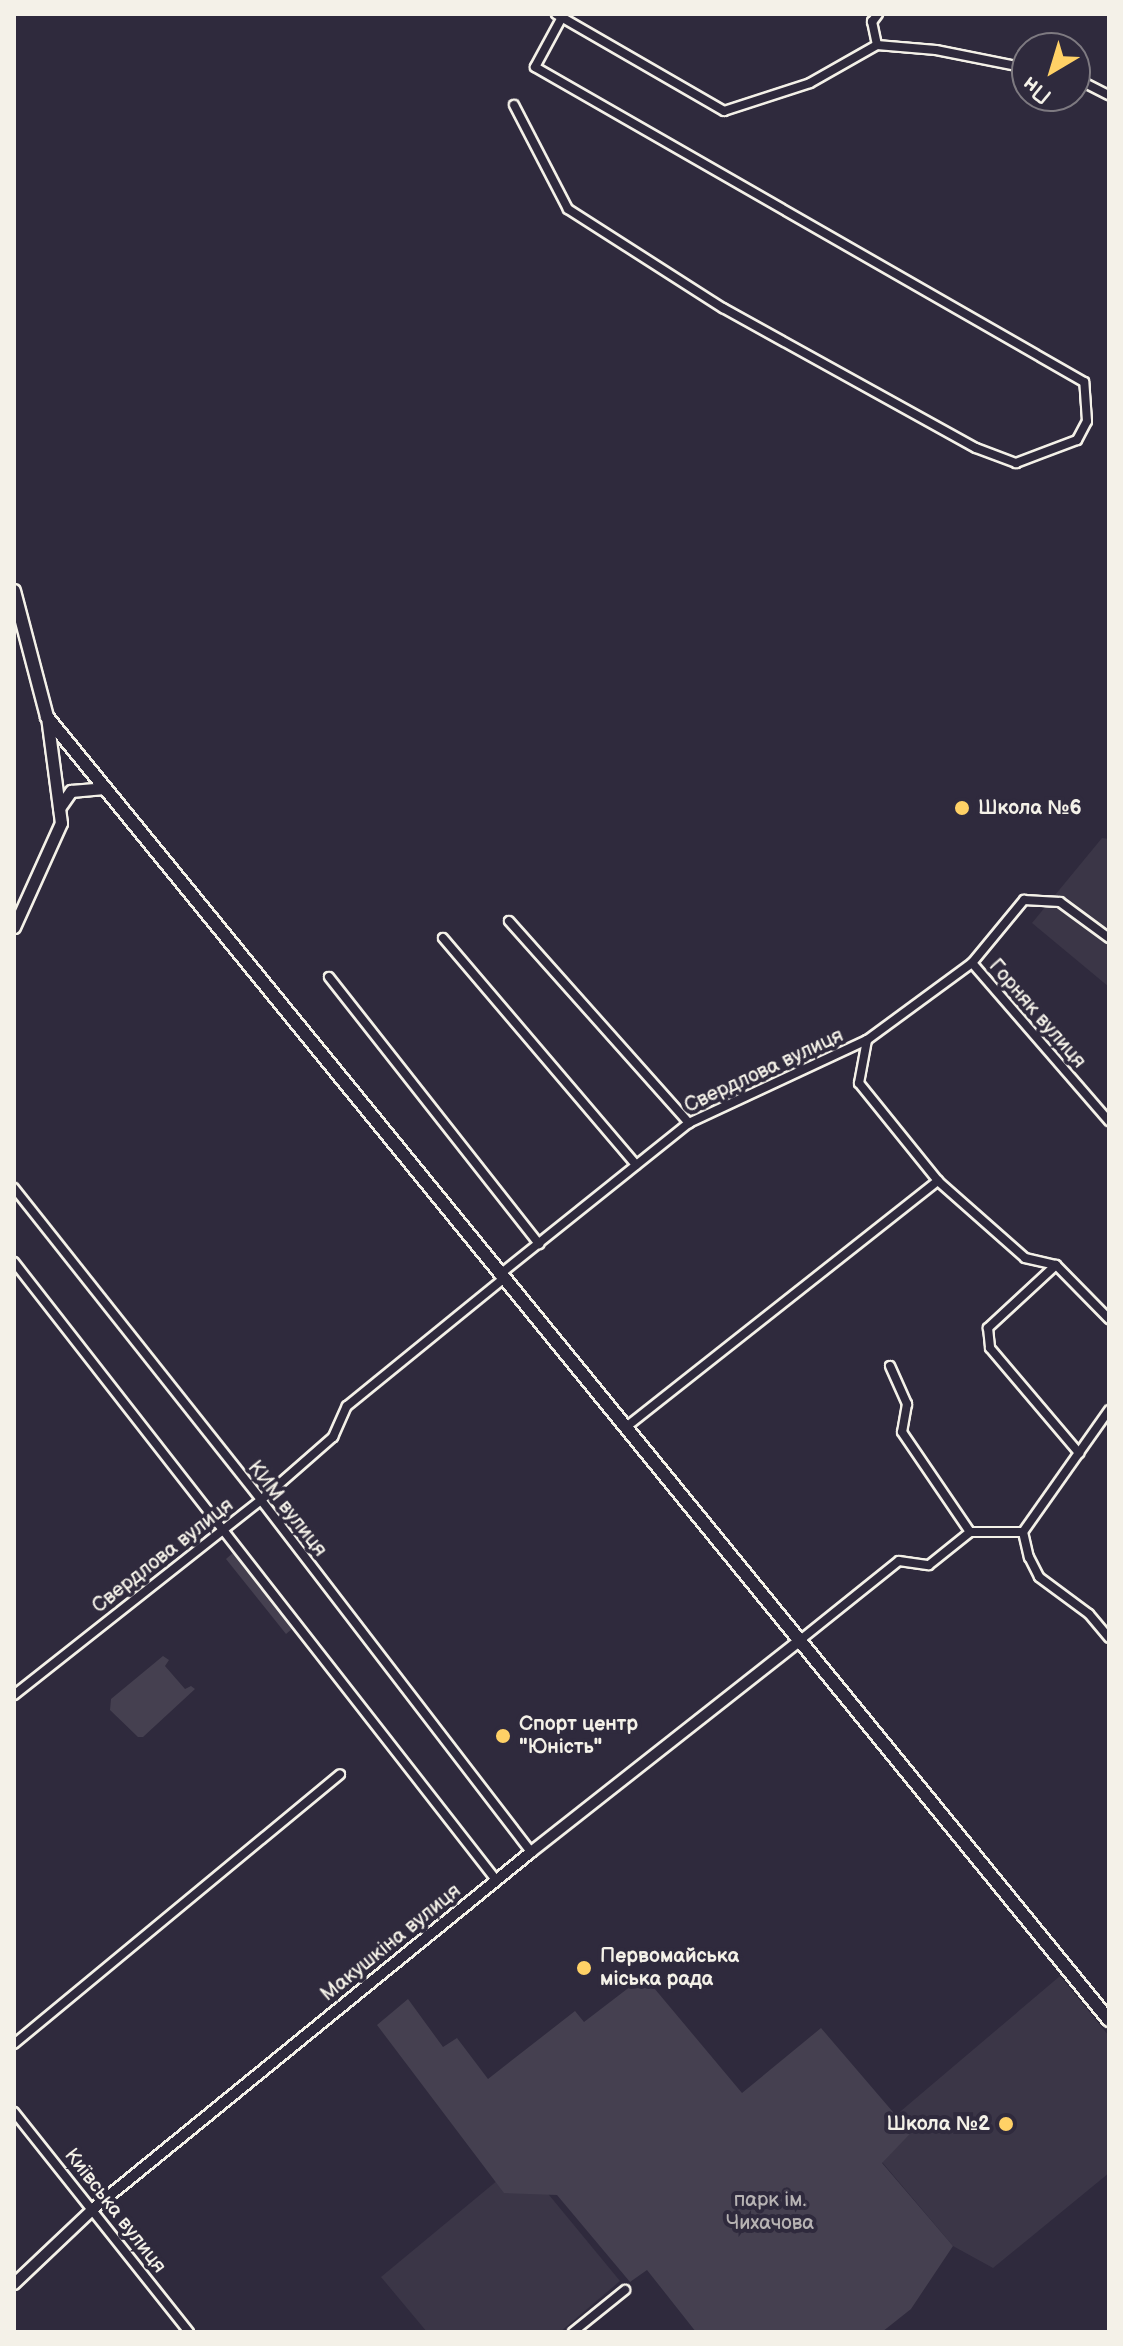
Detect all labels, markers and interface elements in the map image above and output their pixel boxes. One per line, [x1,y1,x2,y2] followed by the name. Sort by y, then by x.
[1011,32,1091,112] north arrow
[1017,70,1057,109] text: Пн
[978,796,1082,820] place label: Школа №6
[953,799,971,817] marker: Школа №6
[983,955,1091,1073] street label: Горняк вулиця
[681,1024,847,1118] street label: Свердлова вулиця
[242,1456,332,1562] street label: КИМ вулиця
[88,1493,238,1619] street label: Свердлова вулиця
[519,1712,638,1759] place label: Спорт центр "Юність"
[494,1727,512,1745] marker: Спорт центр "Юність"
[316,1879,466,2007] street label: Макушкіна вулиця
[600,1944,739,1991] place label: Первомайська міська рада
[575,1959,593,1977] marker: Первомайська міська рада
[886,2112,990,2136] place label: Школа №2
[997,2115,1015,2133] marker: Школа №2
[59,2144,171,2278] street label: Київська вулиця
[726,2188,814,2235] park label: парк ім. Чихачова

